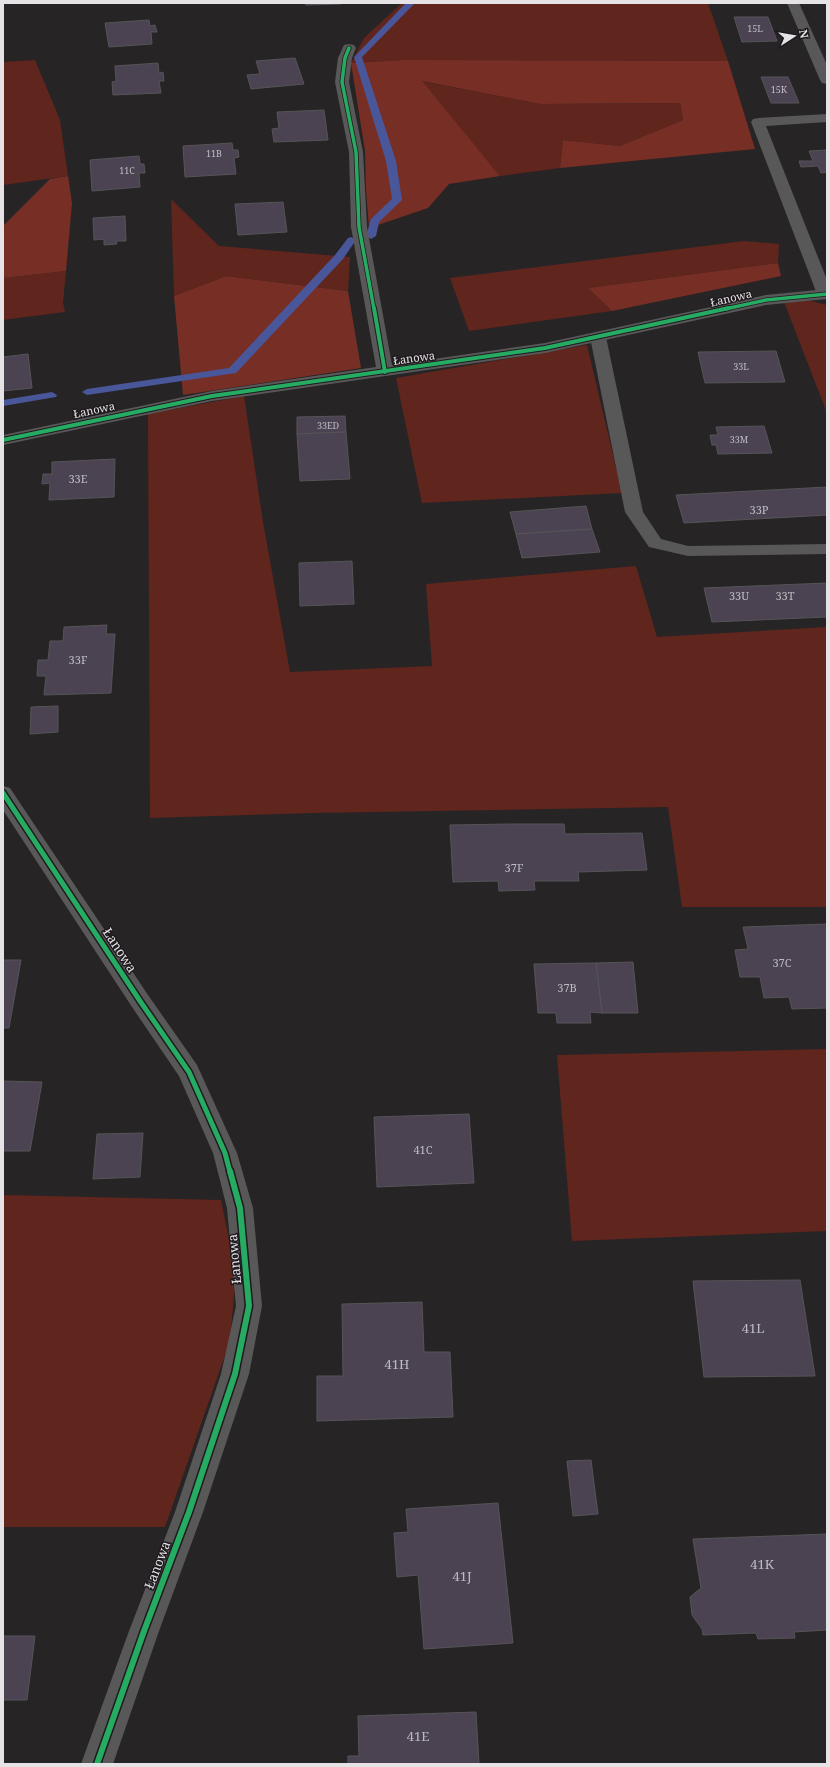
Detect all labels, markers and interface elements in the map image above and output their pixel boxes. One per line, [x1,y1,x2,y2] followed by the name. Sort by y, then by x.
[774,16,814,56] north arrow
[747,22,763,35] house number: 15L
[796,28,813,40] text: N
[771,83,788,96] house number: 15K
[206,147,222,160] house number: 11B
[119,164,135,177] house number: 11C
[709,285,753,310] street label: Łanowa
[392,347,436,368] street label: Łanowa
[733,360,749,373] house number: 33L
[72,398,116,421] street label: Łanowa
[317,419,340,432] house number: 33ED
[730,433,749,446] house number: 33M
[68,471,88,486] house number: 33E
[750,502,769,517] house number: 33P
[729,588,749,603] house number: 33U
[775,588,795,603] house number: 33T
[69,652,88,667] house number: 33F
[505,860,524,875] house number: 37F
[99,924,141,976] street label: Łanowa
[772,955,792,970] house number: 37C
[557,980,577,995] house number: 37B
[413,1142,433,1157] house number: 41C
[223,1233,245,1285] street label: Łanowa
[742,1319,764,1337] house number: 41L
[385,1355,409,1373] house number: 41H
[140,1539,174,1591] street label: Łanowa
[750,1555,775,1573] house number: 41K
[452,1567,472,1585] house number: 41J
[407,1727,429,1745] house number: 41E

